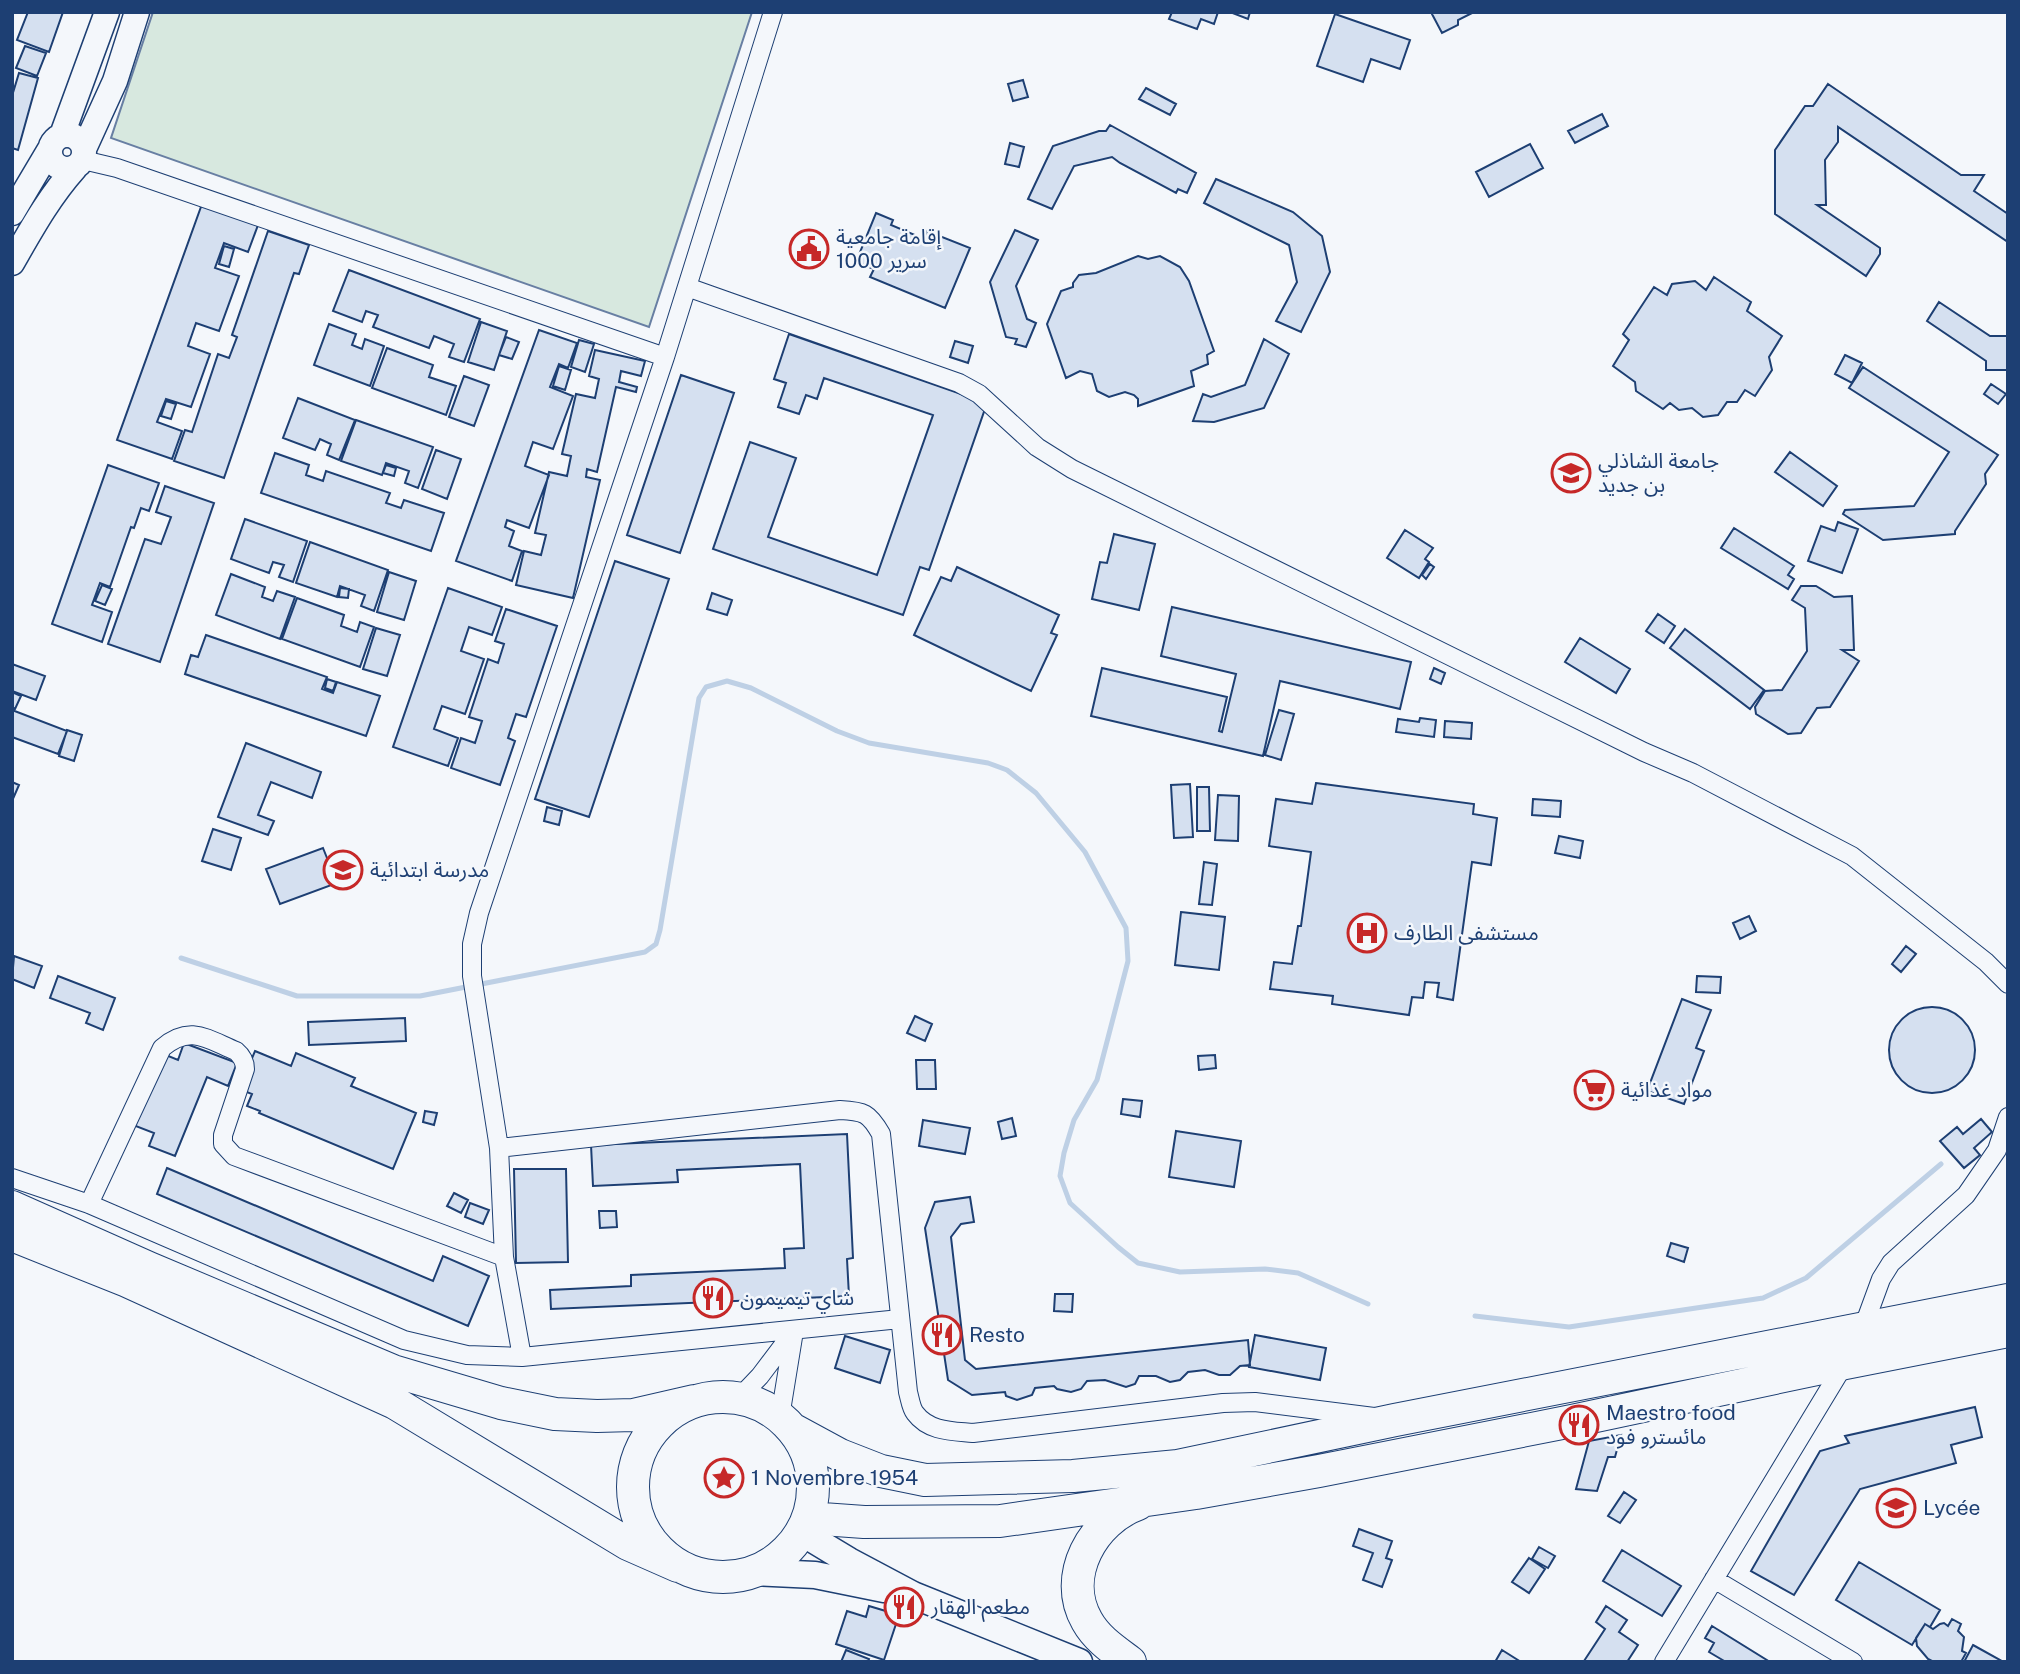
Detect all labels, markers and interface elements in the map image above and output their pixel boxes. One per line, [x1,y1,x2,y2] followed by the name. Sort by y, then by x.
[836,224,942,273] place label: إقامة جامعية 1000 سرير
[788,228,830,270] public building icon: إقامة جامعية 1000 سرير
[1598,448,1719,497] place label: جامعة الشاذلي بن جديد
[1550,452,1592,494] school or university icon: جامعة الشاذلي بن جديد
[322,849,364,891] school or university icon: مدرسة ابتدائية
[370,857,489,882] place label: مدرسة ابتدائية
[1346,912,1388,954] hospital icon: مستشفى الطارف
[1394,920,1539,945] place label: مستشفى الطارف
[1573,1069,1615,1111] supermarket icon: مواد غذائية
[1621,1077,1712,1102] place label: مواد غذائية
[692,1277,734,1319] restaurant icon: شاي تيميمون
[740,1285,854,1314] place label: شاي تيميمون
[921,1314,963,1356] restaurant icon: Resto
[969,1322,1025,1347] place label: Resto
[1606,1400,1736,1449] place label: Maestro food مائسترو فود
[1558,1404,1600,1446] restaurant icon: Maestro food مائسترو فود
[703,1457,745,1499] place icon: 1 Novembre 1954
[751,1465,918,1490] place label: 1 Novembre 1954
[1875,1487,1917,1529] school or university icon: Lycée
[1923,1495,1980,1520] place label: Lycée
[883,1586,925,1628] restaurant icon: مطعم الهقار
[930,1594,1030,1622] place label: مطعم الهقار

